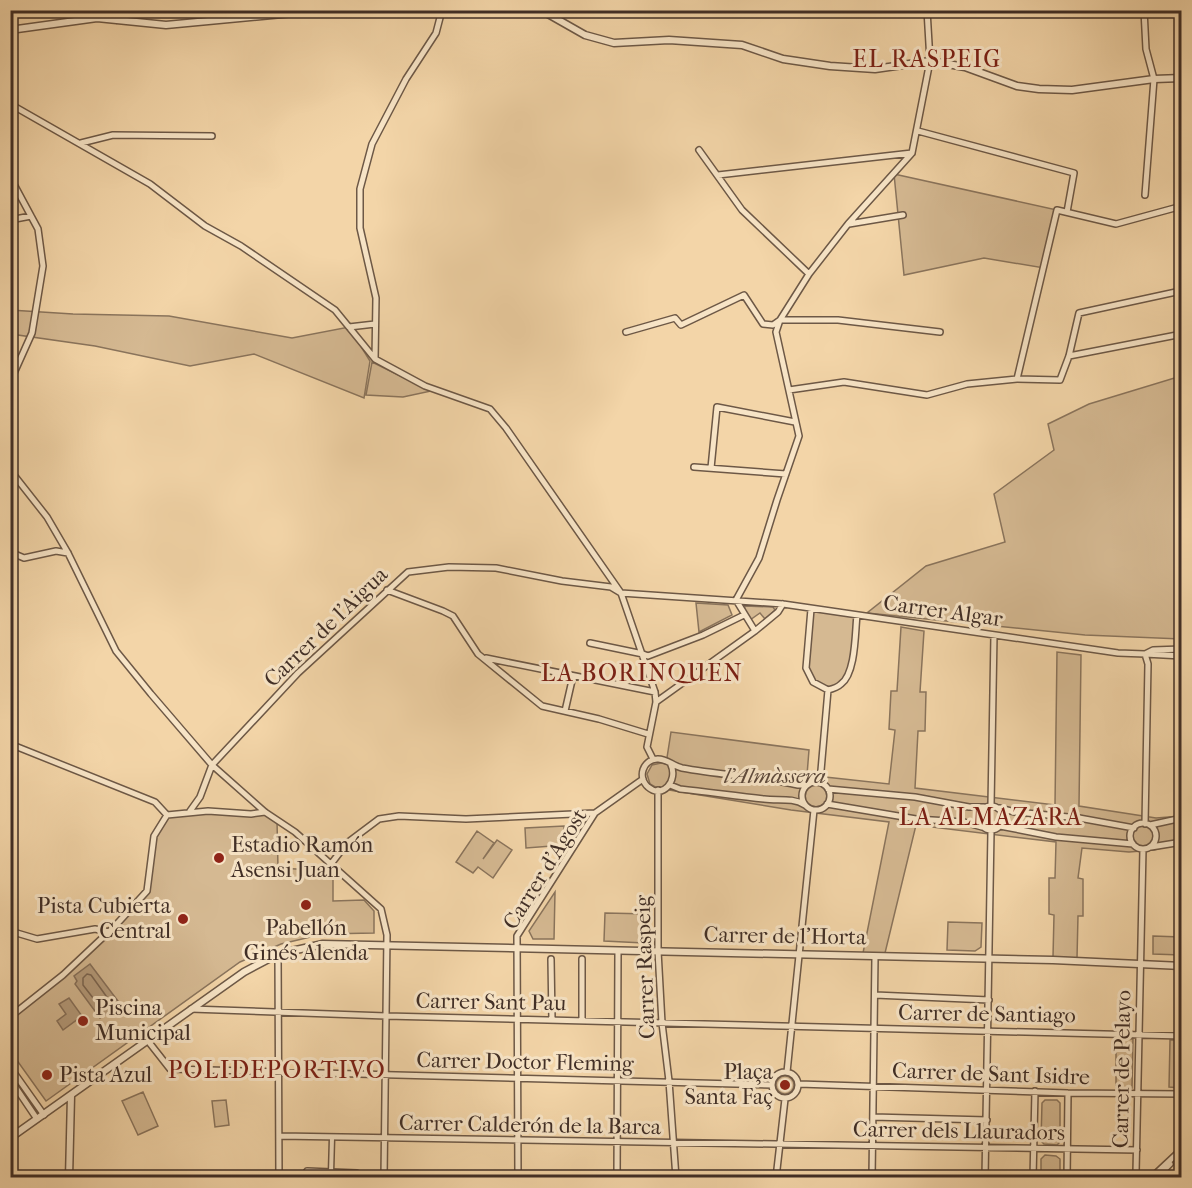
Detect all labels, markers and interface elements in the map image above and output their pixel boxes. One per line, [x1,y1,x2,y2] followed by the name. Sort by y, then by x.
[852,45,1002,73] district label: EL RASPEIG
[259,561,394,692] street label: Carrer de l'Aigua
[882,590,1005,632] street label: Carrer Algar
[541,659,743,687] district label: LA BORINQUEN
[723,763,826,789] park label: l'Almàssera
[899,803,1083,831] district label: LA ALMAZARA
[498,804,592,934] street label: Carrer d'Agost
[230,832,373,883] place label: Estadio Ramón Asensi Juan
[212,851,226,865] marker: Estadio Ramón Asensi Juan
[37,893,172,944] place label: Pista Cubierta Central
[629,894,661,1039] street label: Carrer Raspeig
[299,898,313,912] marker: Pabellón Ginés Alenda
[176,912,190,926] marker: Pista Cubierta Central
[244,915,369,966] place label: Pabellón Ginés Alenda
[704,922,867,950] street label: Carrer de l'Horta
[415,988,567,1016] street label: Carrer Sant Pau
[1108,990,1136,1148] street label: Carrer de Pelayo
[95,995,191,1046] place label: Piscina Municipal
[898,999,1076,1029] street label: Carrer de Santiago
[76,1014,90,1028] marker: Piscina Municipal
[416,1047,634,1077] street label: Carrer Doctor Fleming
[168,1056,386,1084] district label: POLIDEPORTIVO
[892,1058,1090,1090] street label: Carrer de Sant Isidre
[685,1059,774,1110] place label: Plaça Santa Faç
[59,1062,152,1088] place label: Pista Azul
[40,1068,54,1082] marker: Pista Azul
[778,1078,792,1092] marker: Plaça Santa Faç
[399,1110,662,1140] street label: Carrer Calderón de la Barca
[853,1116,1065,1146] street label: Carrer dels Llauradors

